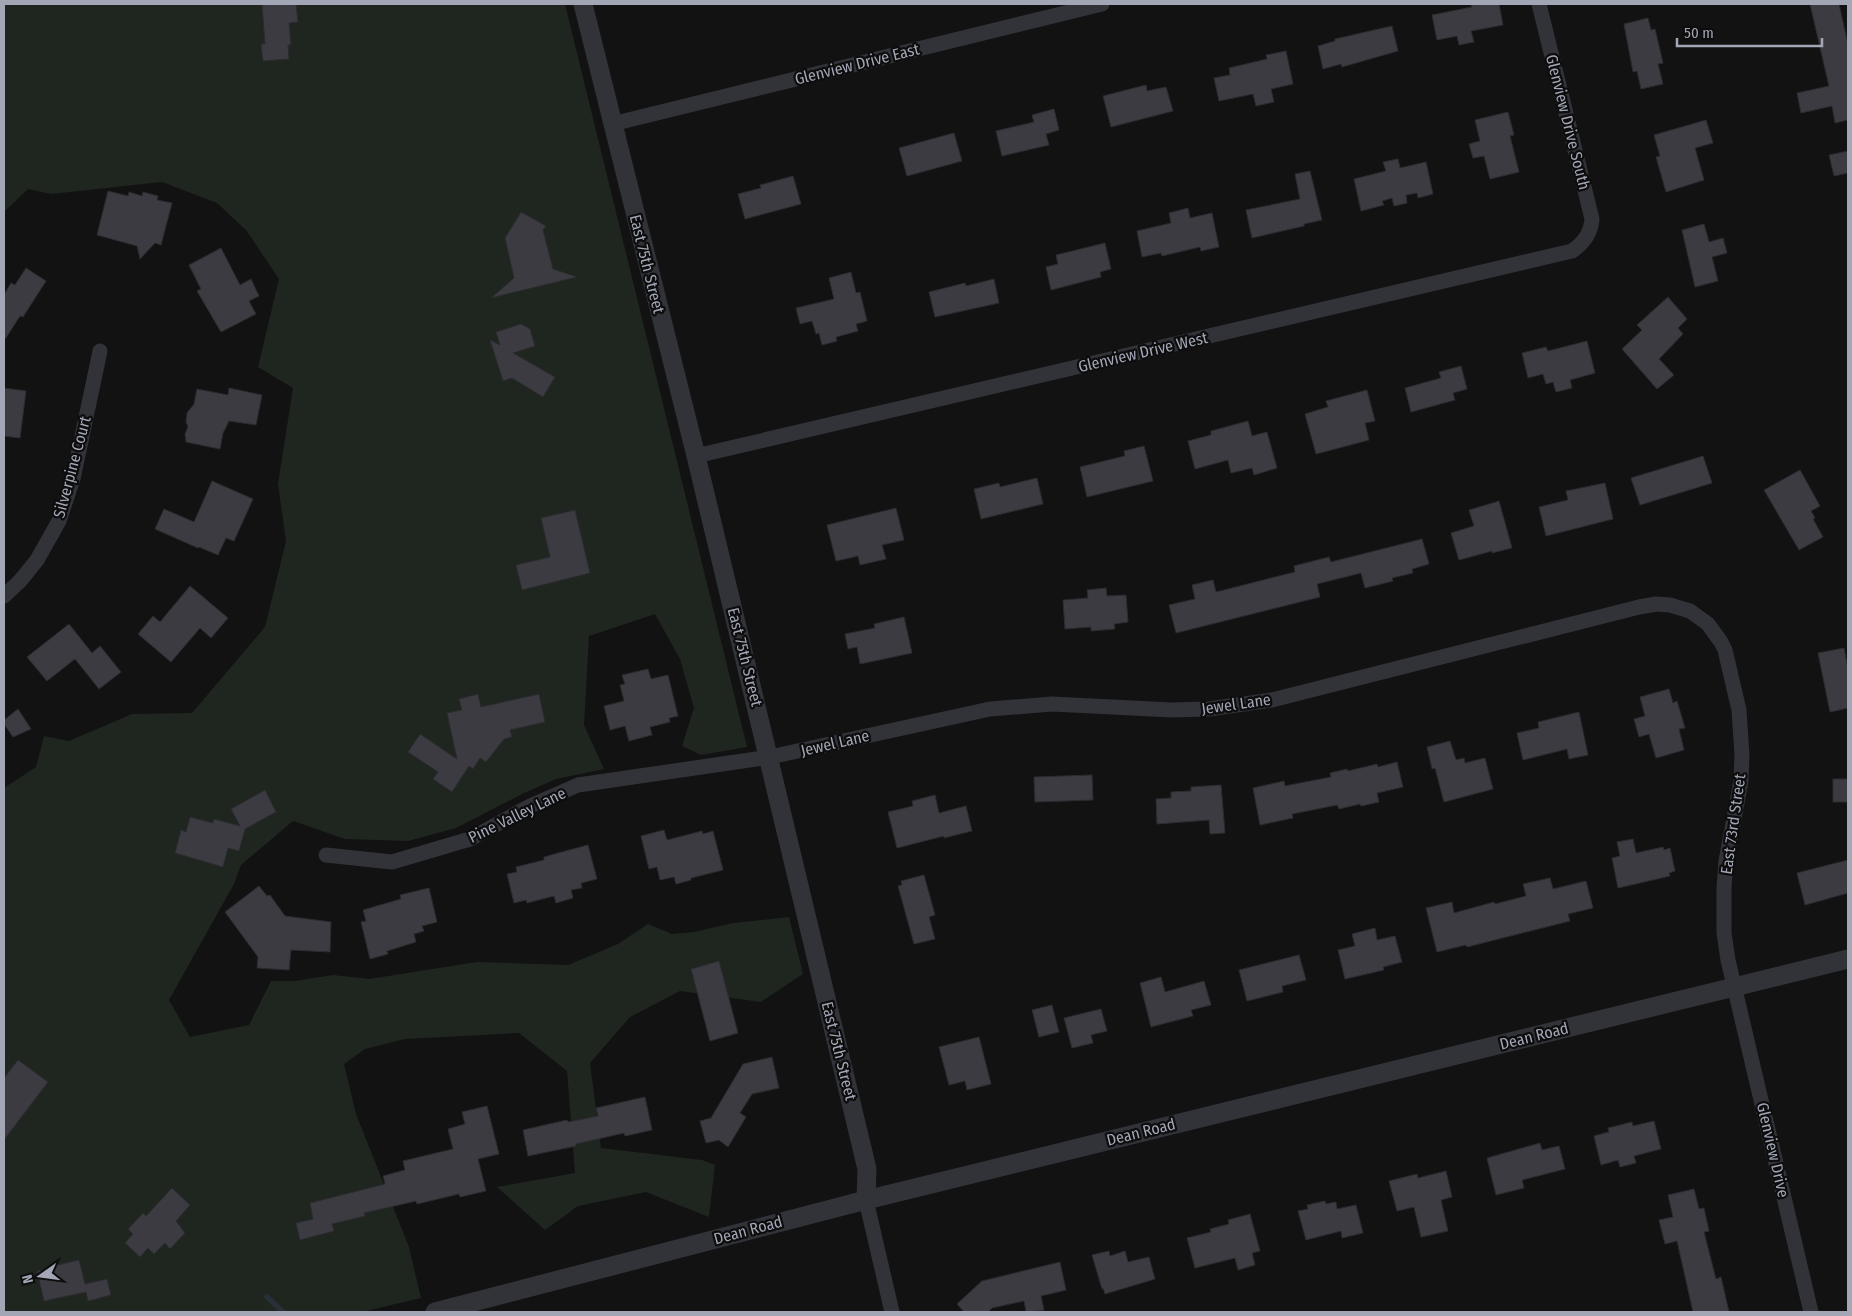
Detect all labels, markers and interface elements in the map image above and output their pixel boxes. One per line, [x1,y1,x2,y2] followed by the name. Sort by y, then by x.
[1677,15,1822,47] scale bar
[1684,24,1714,42] text: 50 m
[793,39,922,89] street label: Glenview Drive East
[1542,52,1594,192] street label: Glenview Drive South
[626,213,669,316] street label: East 75th Street
[1076,328,1210,376] street label: Glenview Drive West
[49,413,95,520] street label: Silverpine Court
[724,606,767,709] street label: East 75th Street
[1200,690,1272,718] street label: Jewel Lane
[799,726,871,760] street label: Jewel Lane
[1717,772,1750,875] street label: East 73rd Street
[465,783,569,847] street label: Pine Valley Lane
[818,1000,861,1103] street label: East 75th Street
[1498,1018,1570,1054] street label: Dean Road
[1753,1101,1793,1199] street label: Glenview Drive
[1105,1114,1177,1150] street label: Dean Road
[712,1212,784,1248] street label: Dean Road
[15,1251,65,1301] north arrow
[19,1273,37,1285] text: N

